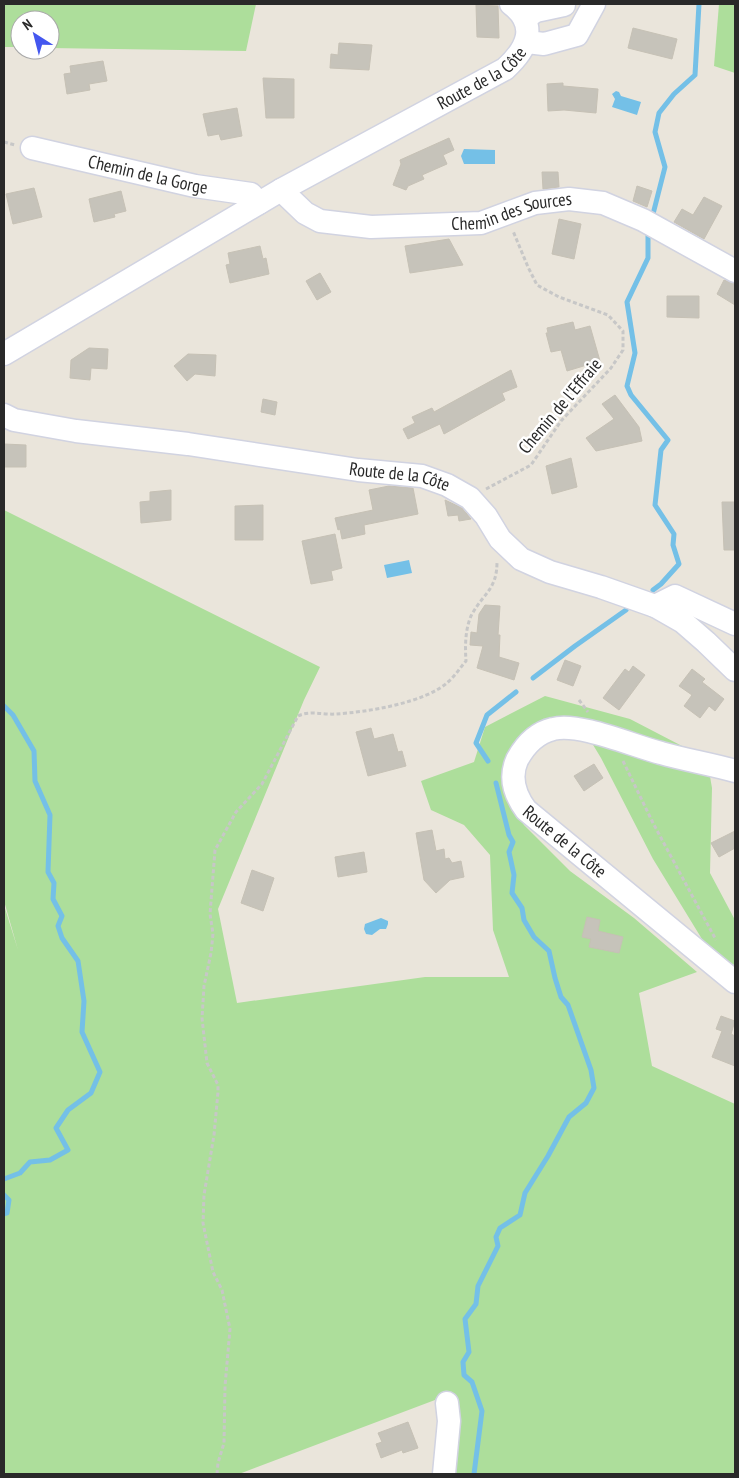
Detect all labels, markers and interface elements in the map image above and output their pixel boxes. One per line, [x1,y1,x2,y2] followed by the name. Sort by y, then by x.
[10,10,60,60] north arrow
[19,15,36,34] text: N
[433,42,531,114] street label: Route de la Côte
[86,149,209,199] street label: Chemin de la Gorge
[451,187,573,235] street label: Chemin des Sources
[513,353,606,458] street label: Chemin de l'Effraie
[348,457,453,496] street label: Route de la Côte
[518,800,611,882] street label: Route de la Côte

